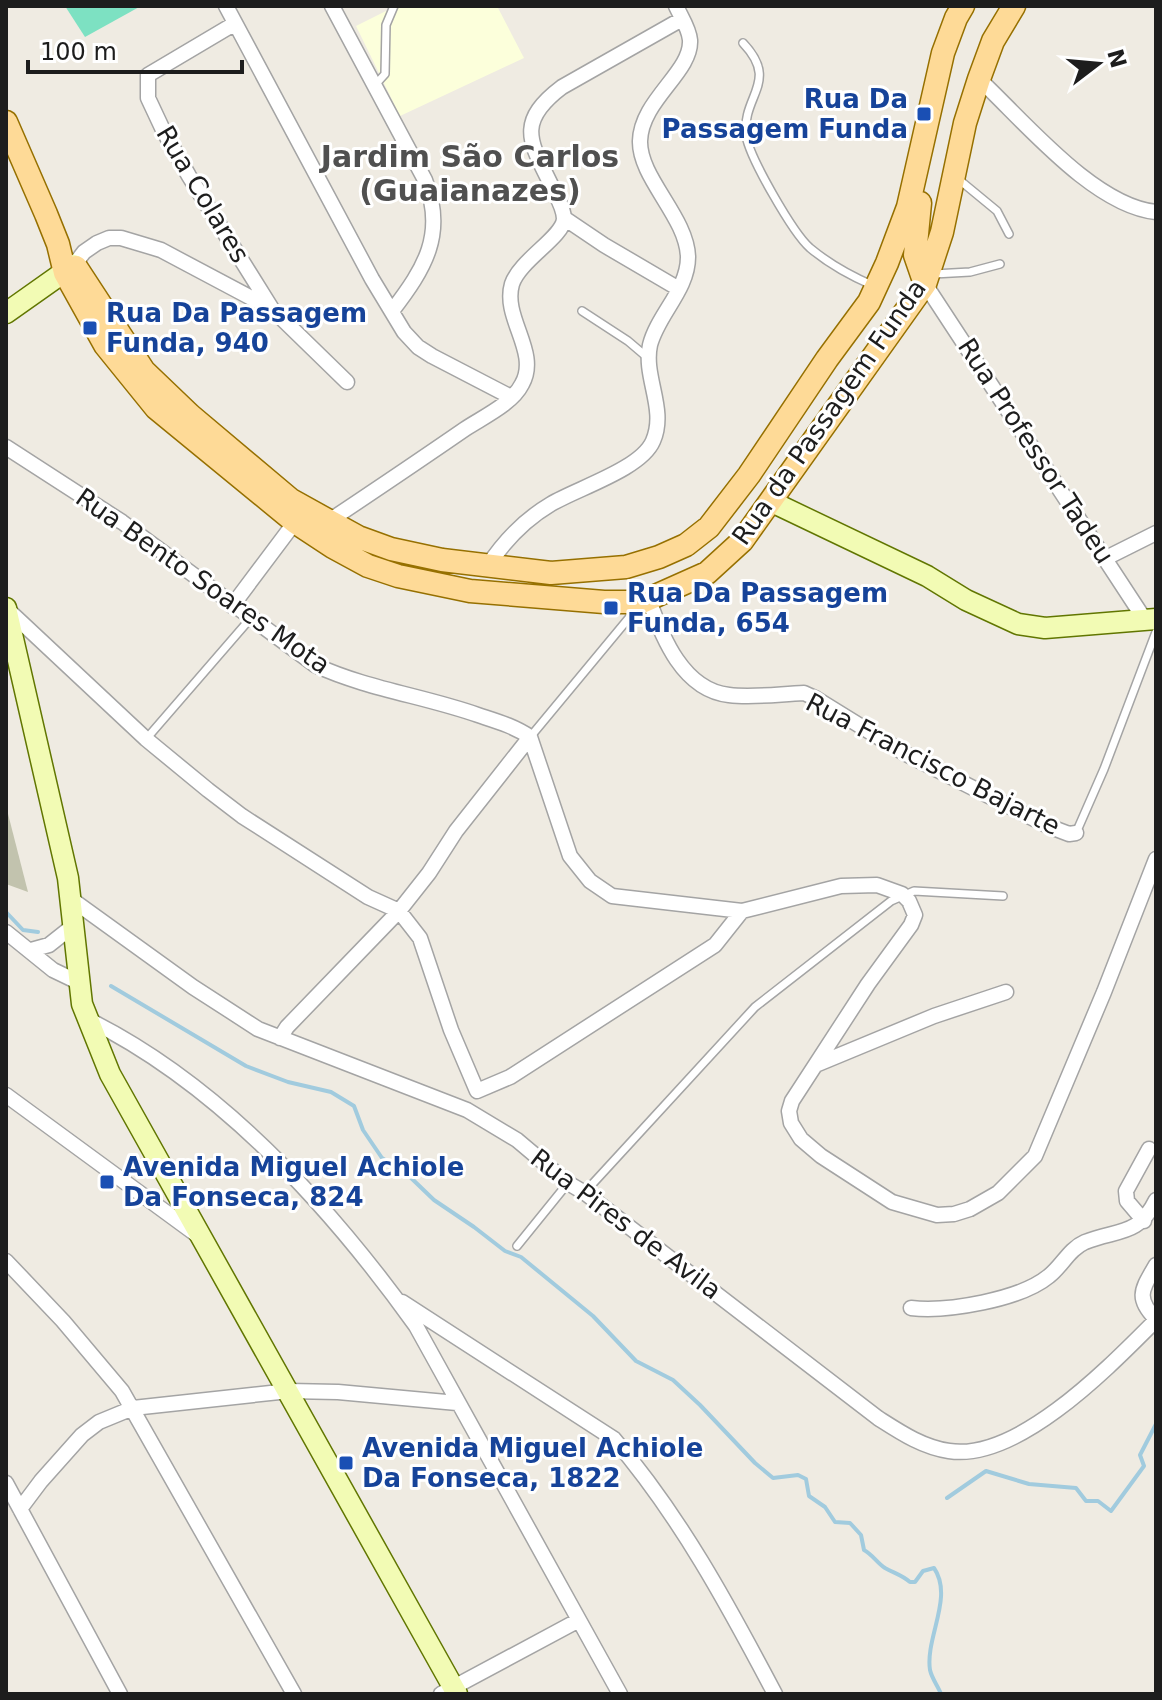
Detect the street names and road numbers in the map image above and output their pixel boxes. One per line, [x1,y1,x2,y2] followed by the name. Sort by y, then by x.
[150,120,256,268] street label: Rua Colares
[726,274,932,550] street label: Rua da Passagem Funda
[952,333,1120,569] street label: Rua Professor Tadeu
[70,482,336,680] street label: Rua Bento Soares Mota
[801,687,1065,841] street label: Rua Francisco Bajarte
[525,1143,727,1305] street label: Rua Pires de Avila

